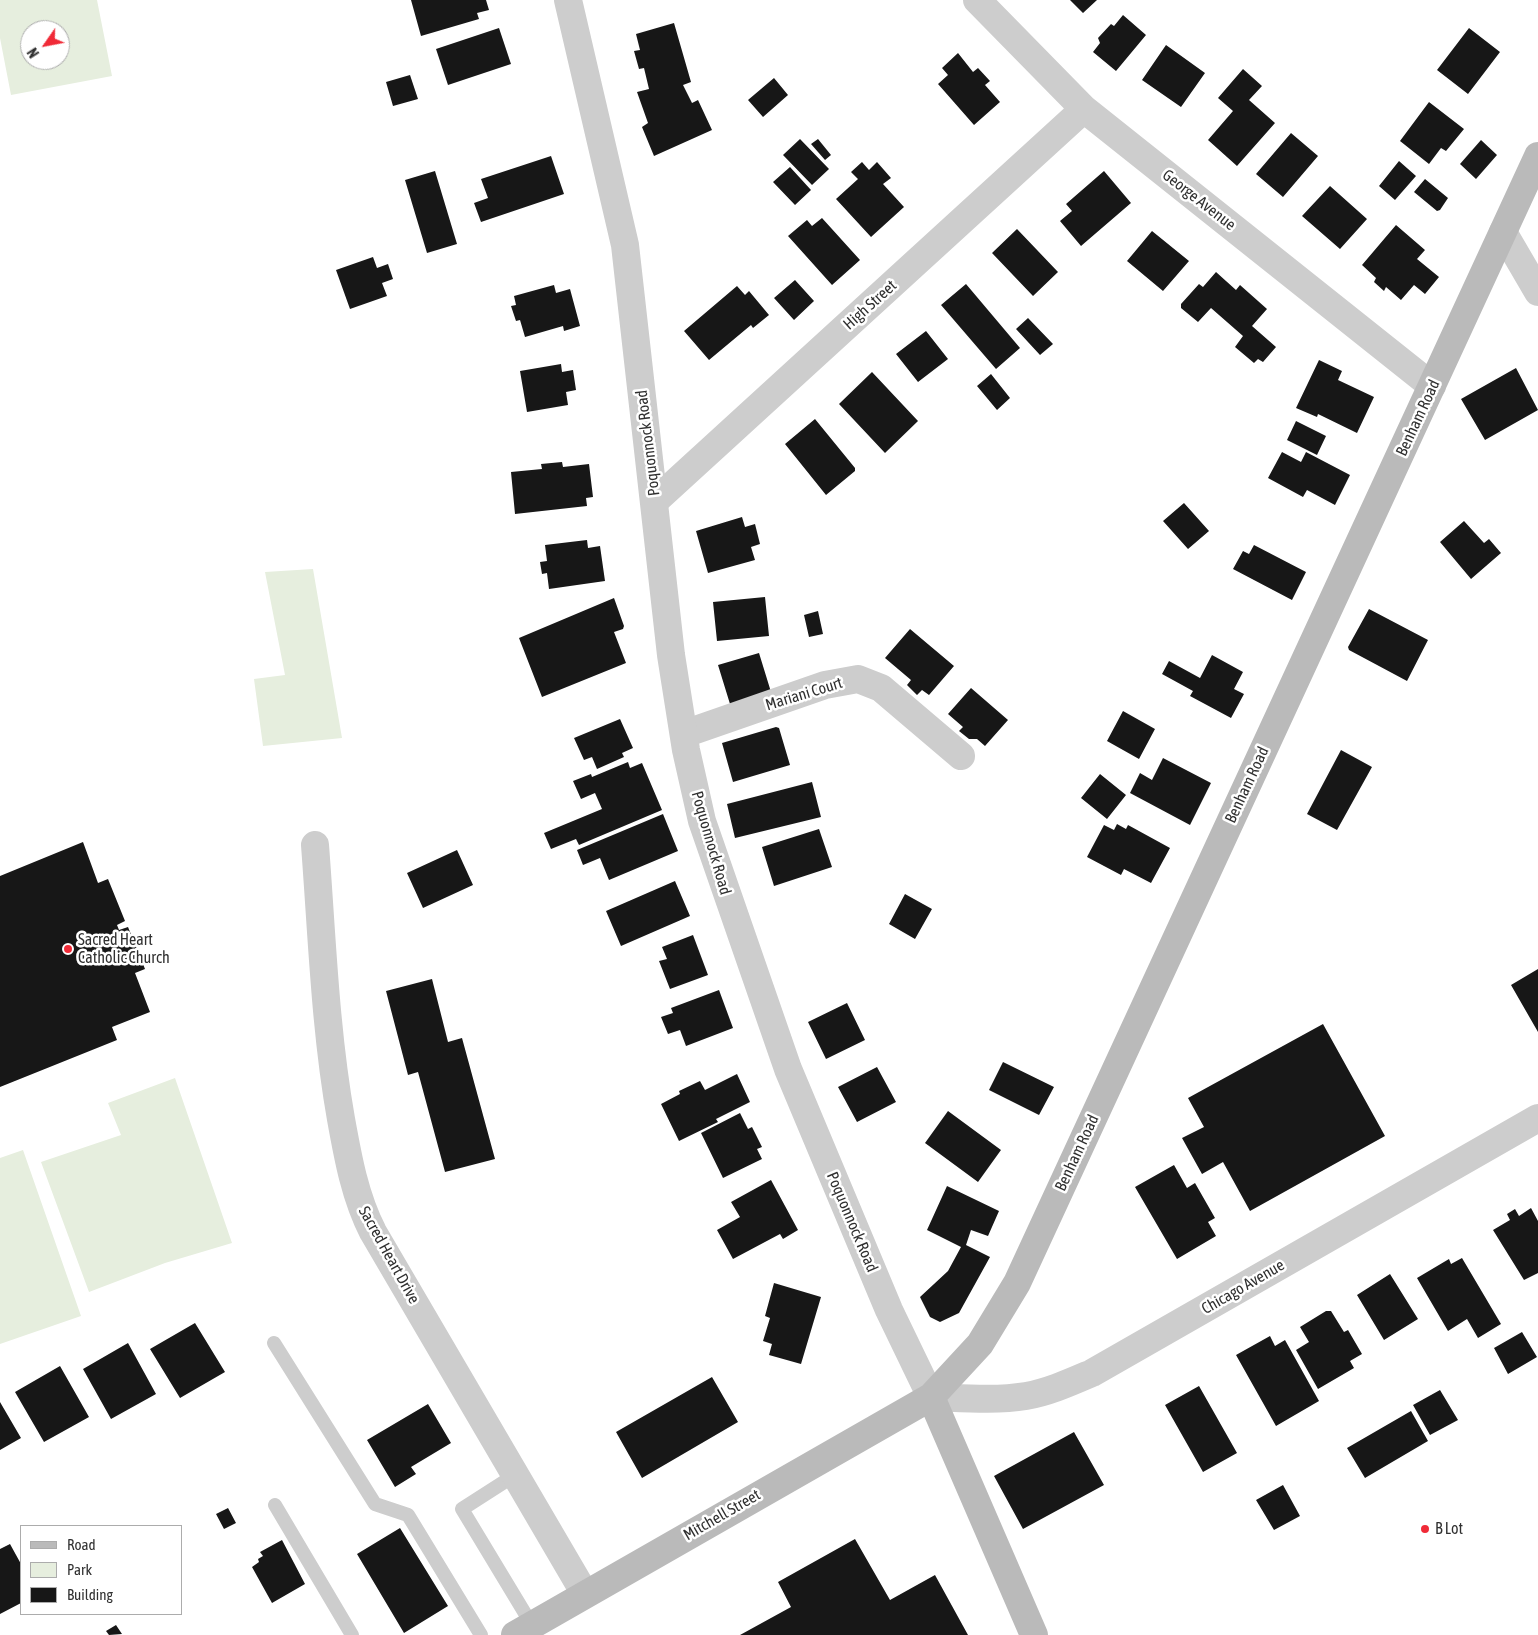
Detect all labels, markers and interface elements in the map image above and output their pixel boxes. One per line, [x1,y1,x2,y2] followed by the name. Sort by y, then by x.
[20,20,70,70] north arrow
[24,45,42,60] text: N
[1159,165,1239,235] street label: George Avenue
[839,276,901,334] street label: High Street
[1392,377,1444,459] street label: Benham Road
[632,389,664,497] street label: Poquonnock Road
[763,673,845,715] street label: Mariani Court
[1221,744,1273,826] street label: Benham Road
[687,789,735,897] street label: Poquonnock Road
[78,930,170,968] place label: Sacred Heart Catholic Church
[62,943,74,955] marker: Sacred Heart Catholic Church
[1051,1112,1103,1194] street label: Benham Road
[822,1169,882,1275] street label: Poquonnock Road
[354,1203,424,1307] street label: Sacred Heart Drive
[1198,1256,1288,1318] street label: Chicago Avenue
[680,1485,764,1545] street label: Mitchell Street
[1435,1519,1463,1539] place label: B Lot
[1419,1523,1431,1535] marker: B Lot
[20,1525,182,1615] legend
[67,1536,96,1553] text: Road
[67,1561,92,1578] text: Park
[67,1586,113,1603] text: Building

